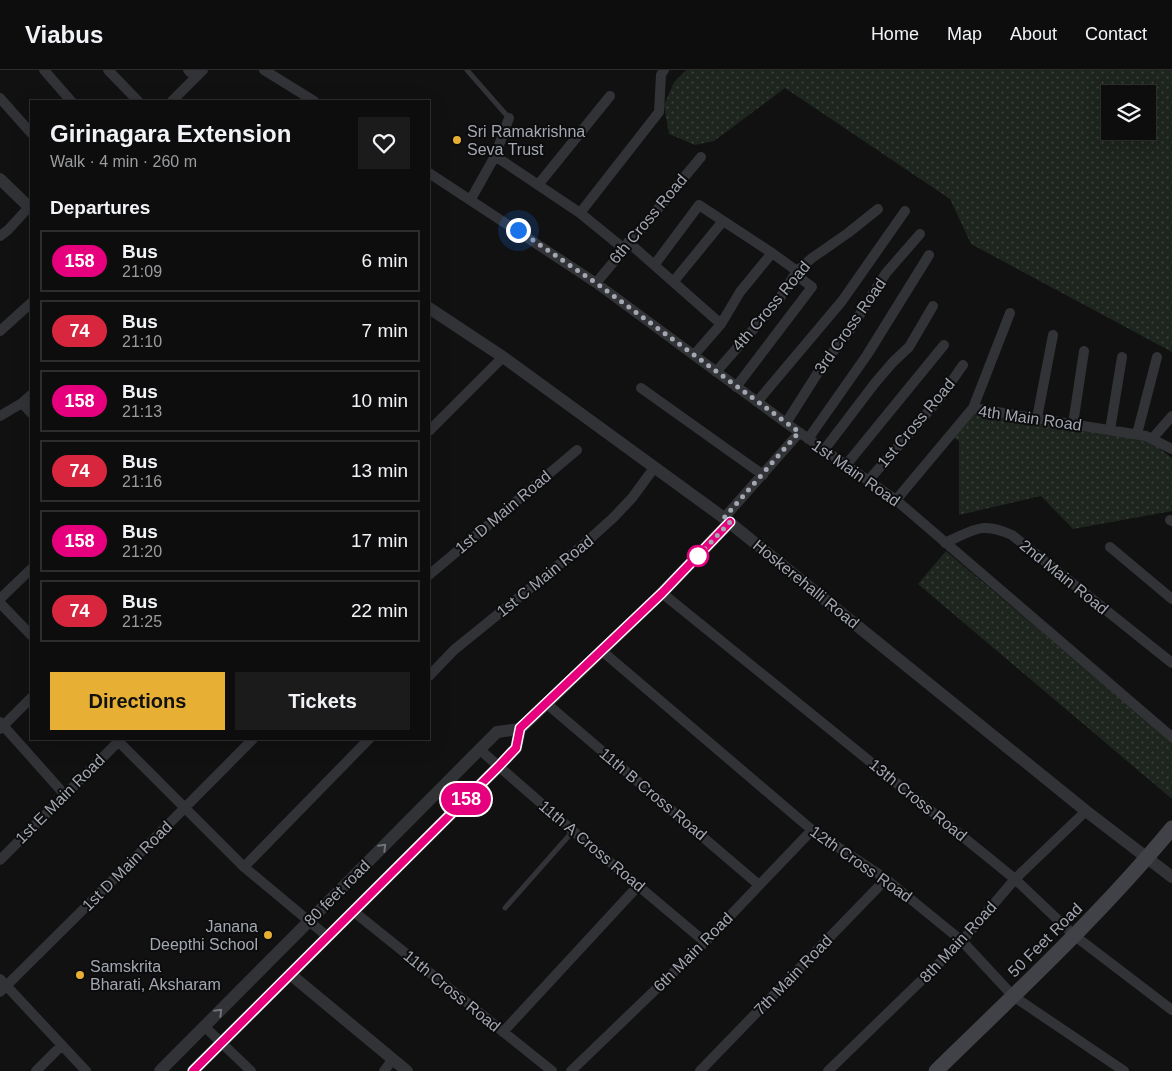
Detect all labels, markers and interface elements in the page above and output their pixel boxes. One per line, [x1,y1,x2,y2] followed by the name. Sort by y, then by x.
[25,21,103,48] text: Viabus
[871,24,919,44] text: Home
[947,24,982,44] text: Map
[1010,24,1057,44] text: About
[1085,24,1147,44] text: Contact
[1101,85,1156,140] map controls
[1101,85,1156,140] button: layers
[358,117,410,169] button: heart
[50,120,291,147] text: Girinagara Extension
[467,123,585,158] place label: Sri Ramakrishna Seva Trust
[451,134,463,146] marker: Sri Ramakrishna Seva Trust
[50,153,197,170] text: Walk · 4 min · 260 m
[606,171,690,267] street label: 6th Cross Road
[50,197,150,218] text: Departures
[506,218,531,243] your location
[122,241,158,262] text: Bus
[362,250,408,271] text: 6 min
[64,251,95,271] text: 158
[729,258,813,354] street label: 4th Cross Road
[122,263,162,280] text: 21:09
[811,275,889,377] street label: 3rd Cross Road
[122,311,158,332] text: Bus
[362,320,408,341] text: 7 min
[69,321,90,341] text: 74
[122,333,162,350] text: 21:10
[874,375,958,471] street label: 1st Cross Road
[122,381,158,402] text: Bus
[351,390,408,411] text: 10 min
[64,391,95,411] text: 158
[977,402,1083,434] street label: 4th Main Road
[122,403,162,420] text: 21:13
[809,436,903,510] street label: 1st Main Road
[122,451,158,472] text: Bus
[351,460,408,481] text: 13 min
[69,461,90,481] text: 74
[452,467,554,557] street label: 1st D Main Road
[122,473,162,490] text: 21:16
[122,521,158,542] text: Bus
[351,530,408,551] text: 17 min
[64,531,95,551] text: 158
[493,532,597,620] street label: 1st C Main Road
[750,536,862,632] street label: Hoskerehalli Road
[1016,536,1112,618] street label: 2nd Main Road
[122,543,162,560] text: 21:20
[687,545,709,567] unlabelled marker
[122,591,158,612] text: Bus
[351,600,408,621] text: 22 min
[69,601,90,621] text: 74
[122,613,162,630] text: 21:25
[50,672,225,730] button: Directions
[235,672,410,730] button: Tickets
[596,744,710,844] street label: 11th B Cross Road
[12,751,108,847] street label: 1st E Main Road
[866,756,970,844] street label: 13th Cross Road
[437,783,495,815] line badge: 158
[451,789,481,809] text: 158
[536,797,648,895] street label: 11th A Cross Road
[79,818,175,914] street label: 1st D Main Road
[807,823,915,905] street label: 12th Cross Road
[377,843,386,852] one-way arrow
[301,857,373,929] street label: 80 feet road
[916,898,1000,986] street label: 8th Main Road
[1005,900,1085,980] street label: 50 Feet Road
[650,909,736,995] street label: 6th Main Road
[149,918,258,953] place label: Janana Deepthi School
[262,929,274,941] marker: Janana Deepthi School
[751,932,835,1018] street label: 7th Main Road
[400,947,504,1035] street label: 11th Cross Road
[90,958,221,993] place label: Samskrita Bharati, Aksharam
[74,969,86,981] marker: Samskrita Bharati, Aksharam
[214,1009,223,1018] one-way arrow

